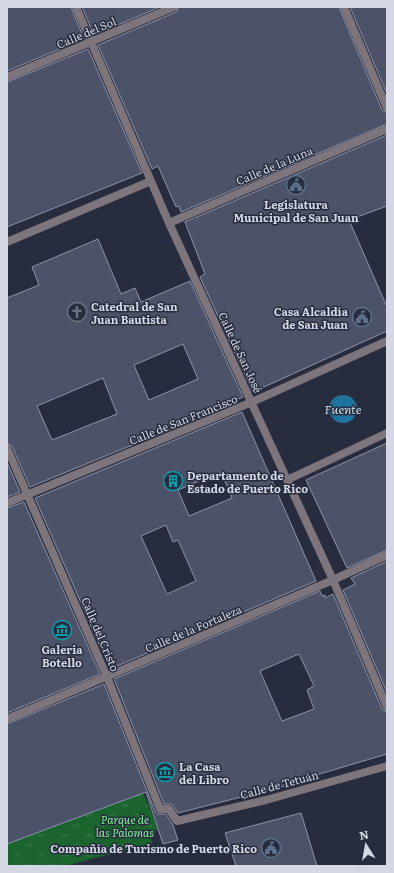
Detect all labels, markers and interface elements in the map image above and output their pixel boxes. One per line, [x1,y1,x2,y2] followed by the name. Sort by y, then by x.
[54,12,119,52] street label: Calle del Sol
[233,142,315,188] street label: Calle de la Luna
[285,174,307,196] public building icon: Legislatura Municipal de San Juan
[233,196,359,225] place label: Legislatura Municipal de San Juan
[91,298,178,327] place label: Catedral de San Juan Bautista
[66,301,88,323] church icon: Catedral de San Juan Bautista
[274,303,349,332] place label: Casa Alcaldía de San Juan
[351,306,373,328] public building icon: Casa Alcaldía de San Juan
[215,309,267,395] street label: Calle de San José
[126,390,240,448] street label: Calle de San Francisco
[325,400,362,418] water label: Fuente
[187,467,308,496] place label: Departamento de Estado de Puerto Rico
[162,470,184,492] building icon: Departamento de Estado de Puerto Rico
[78,595,124,673] street label: Calle del Cristo
[142,600,244,656] street label: Calle de la Fortaleza
[51,619,73,641] museum icon: Galeria Botello
[41,641,83,670] place label: Galeria Botello
[179,758,229,787] place label: La Casa del Libro
[154,761,176,783] museum icon: La Casa del Libro
[238,766,320,802] street label: Calle de Tetuán
[96,811,154,840] park label: Parque de las Palomas
[346,825,386,865] north arrow
[358,825,370,843] text: N
[260,837,282,859] public building icon: Compañía de Turismo de Puerto Rico
[50,840,257,856] place label: Compañía de Turismo de Puerto Rico

